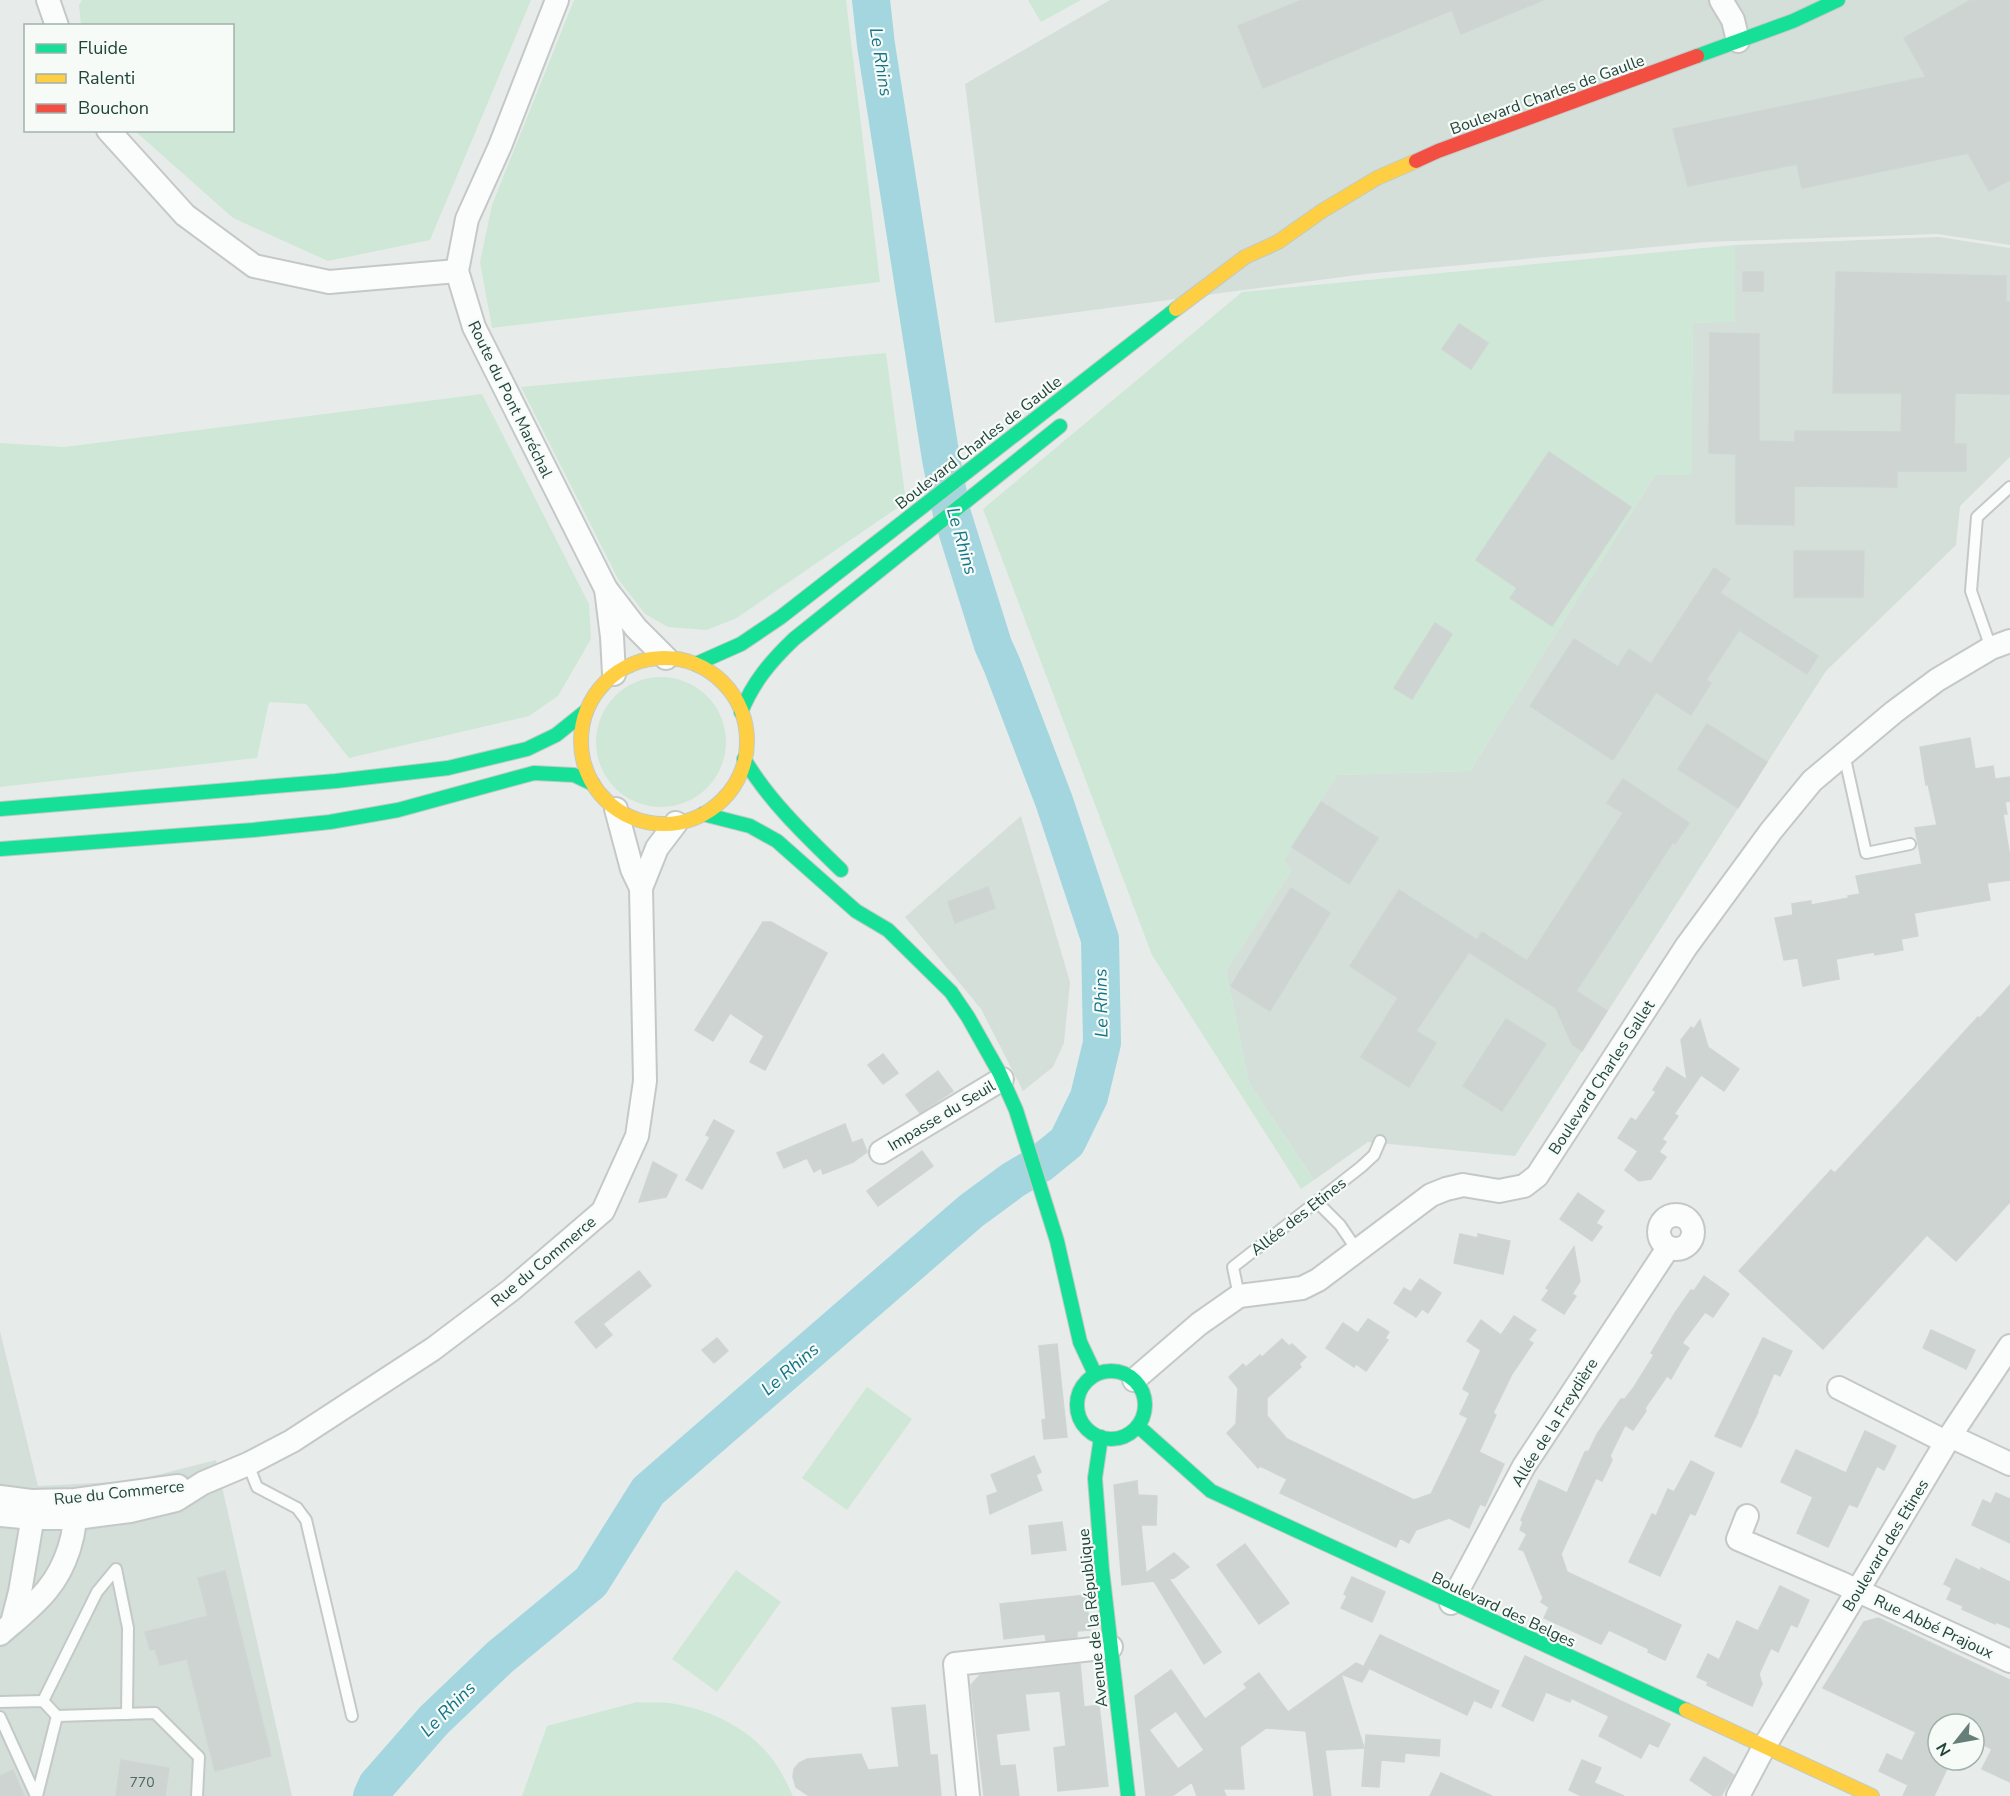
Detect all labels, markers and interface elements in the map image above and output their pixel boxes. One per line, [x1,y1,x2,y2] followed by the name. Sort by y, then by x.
[24,24,234,132] legend
[864,26,898,98] water label: Le Rhins
[78,36,128,60] text: Fluide
[1447,49,1648,140] street label: Boulevard Charles de Gaulle
[78,66,135,90] text: Ralenti
[78,96,149,120] text: Bouchon
[462,317,558,482] street label: Route du Pont Maréchal
[891,371,1066,515] street label: Boulevard Charles de Gaulle
[941,504,983,578] water label: Le Rhins
[1088,968,1114,1038] water label: Le Rhins
[1544,996,1660,1159] street label: Boulevard Charles Gallet
[884,1075,1000,1157] street label: Impasse du Seuil
[1246,1173,1351,1261] street label: Allée des Etines
[486,1211,601,1312] street label: Rue du Commerce
[756,1337,824,1401] water label: Le Rhins
[1506,1354,1603,1491] street label: Allée de la Freydière
[53,1475,185,1511] street label: Rue du Commerce
[1838,1475,1934,1616] street label: Boulevard des Etines
[1073,1527,1113,1708] street label: Avenue de la République
[1428,1567,1579,1653] street label: Boulevard des Belges
[1870,1590,1997,1664] street label: Rue Abbé Prajoux
[415,1676,481,1742] water label: Le Rhins
[1926,1712,1986,1772] north arrow
[1931,1738,1957,1760] text: N
[129,1773,155,1792] house number: 770

